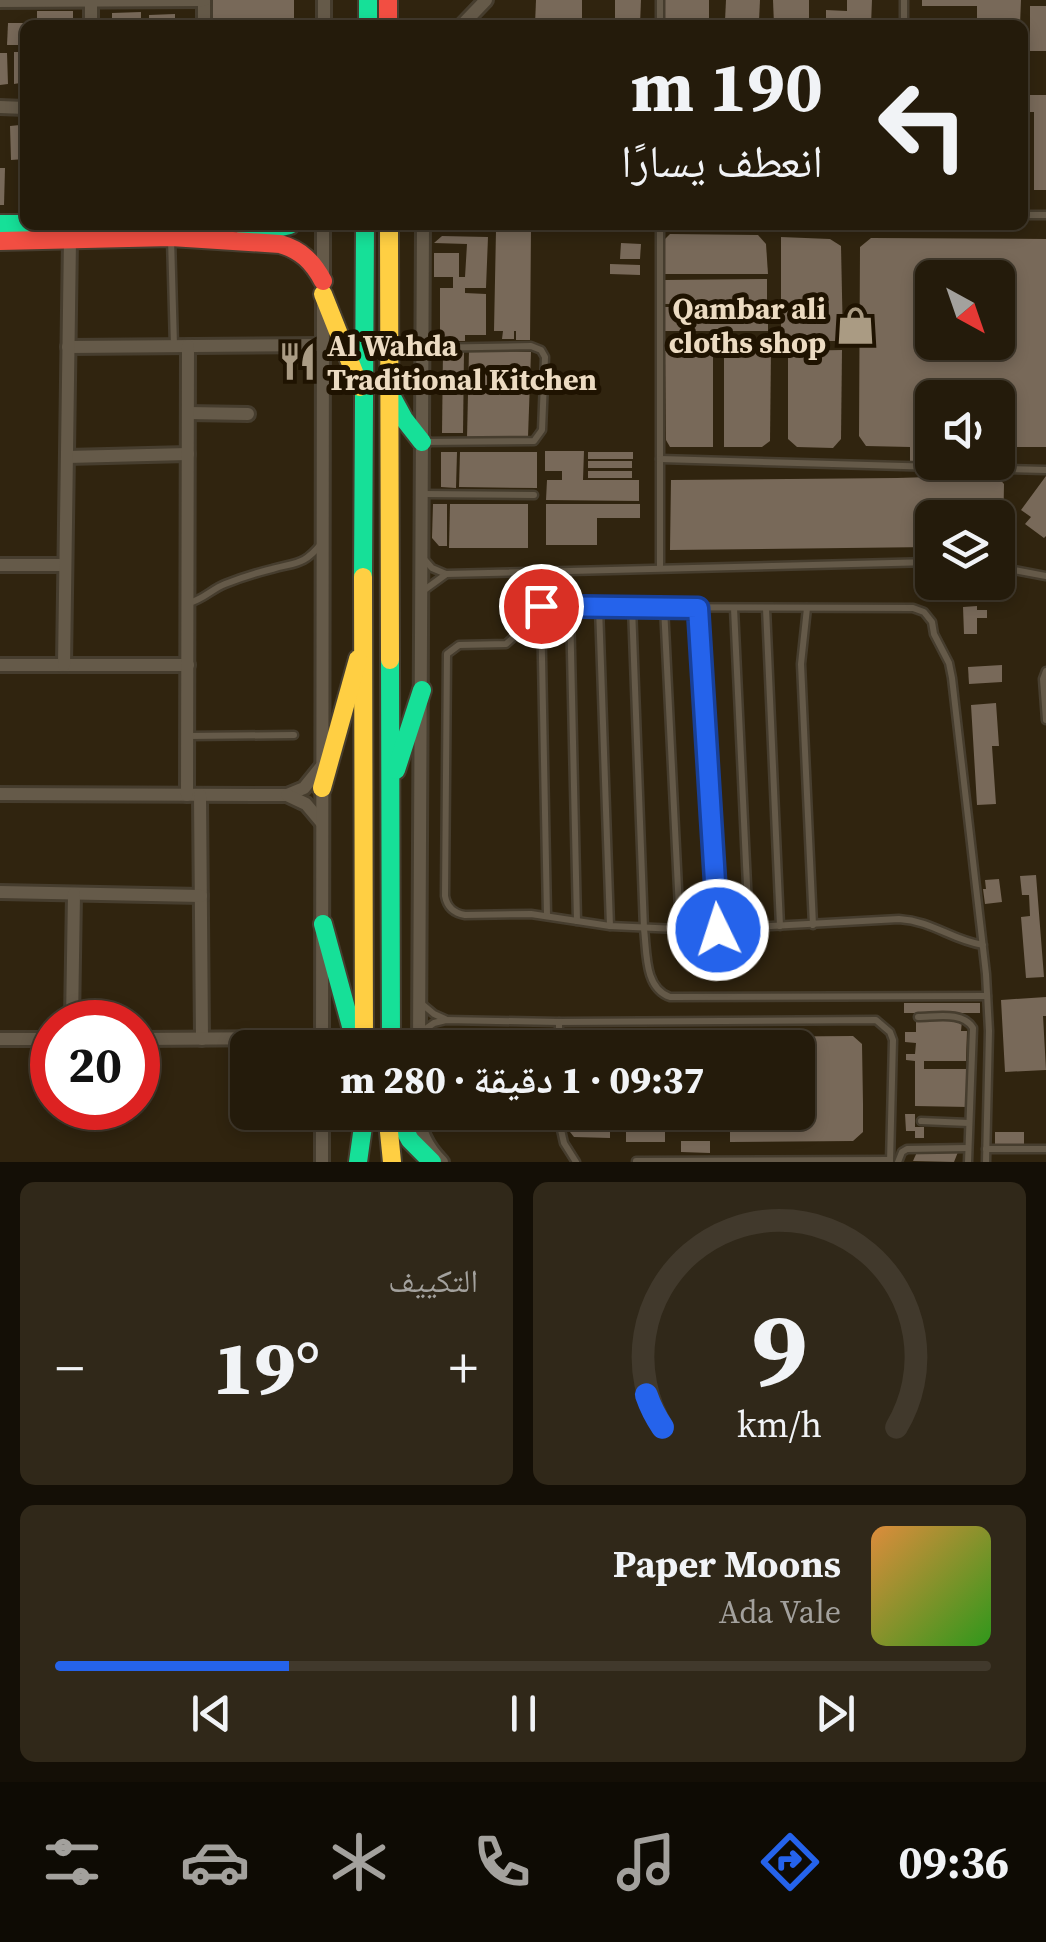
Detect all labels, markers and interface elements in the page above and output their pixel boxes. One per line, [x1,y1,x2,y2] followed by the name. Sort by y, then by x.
[631,38,823,134] text: 190 m
[858,60,988,190] icon: left
[621,130,823,192] text: انعطف يسارًا
[915,260,1015,360] north arrow
[915,260,1015,600] map controls
[669,288,826,363] place label: Qambar ali cloths shop
[835,304,877,346] shop icon: Qambar ali cloths shop
[327,325,597,400] place label: Al Wahda Traditional Kitchen
[276,341,318,383] restaurant icon: Al Wahda Traditional Kitchen
[915,380,1015,480] button: sound
[915,500,1015,600] button: layers
[499,564,584,649] pin
[514,579,569,634] icon: arrive
[666,878,770,982] position arrow
[30,1000,160,1130] speed limit sign: 20
[341,1054,704,1106] text: 09:37 · 1 دقيقة · 280 m
[388,1259,478,1303] text: التكييف
[751,1277,808,1420] text: 9
[213,1316,320,1419] text: 19°
[55,1330,84,1405] text: −
[449,1330,478,1405] text: +
[737,1400,822,1449] text: km/h
[613,1538,841,1590] text: Paper Moons
[719,1590,841,1634] text: Ada Vale
[184,1686,239,1741] icon: previous
[496,1686,551,1741] icon: pause
[808,1686,863,1741] icon: next
[37,1827,107,1897] icon: filters
[180,1827,250,1897] icon: car
[324,1827,394,1897] icon: climate
[467,1827,537,1897] icon: phone
[611,1827,681,1897] icon: music
[755,1827,825,1897] icon: directions
[898,1831,1009,1893] text: 09:36

